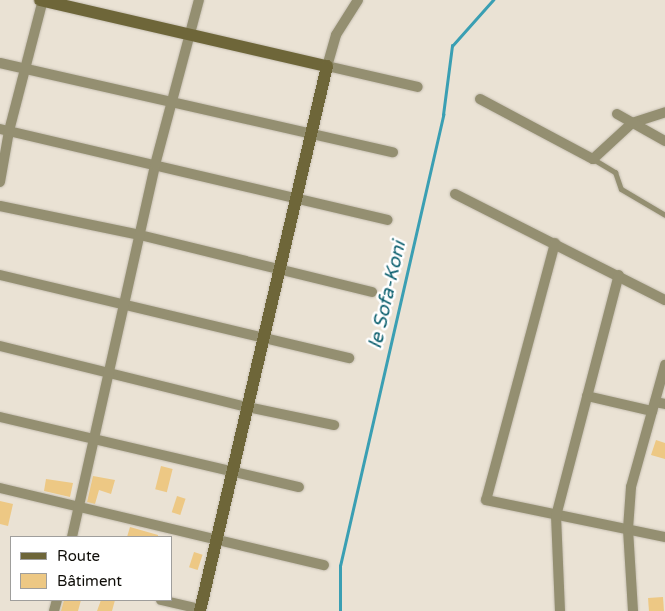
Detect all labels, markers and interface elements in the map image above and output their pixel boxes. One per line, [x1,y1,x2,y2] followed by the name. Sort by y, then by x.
[365,239,411,351] water label: le Sofa-Koni
[10,536,172,601] legend
[57,547,100,565] text: Route
[57,572,122,590] text: Bâtiment

